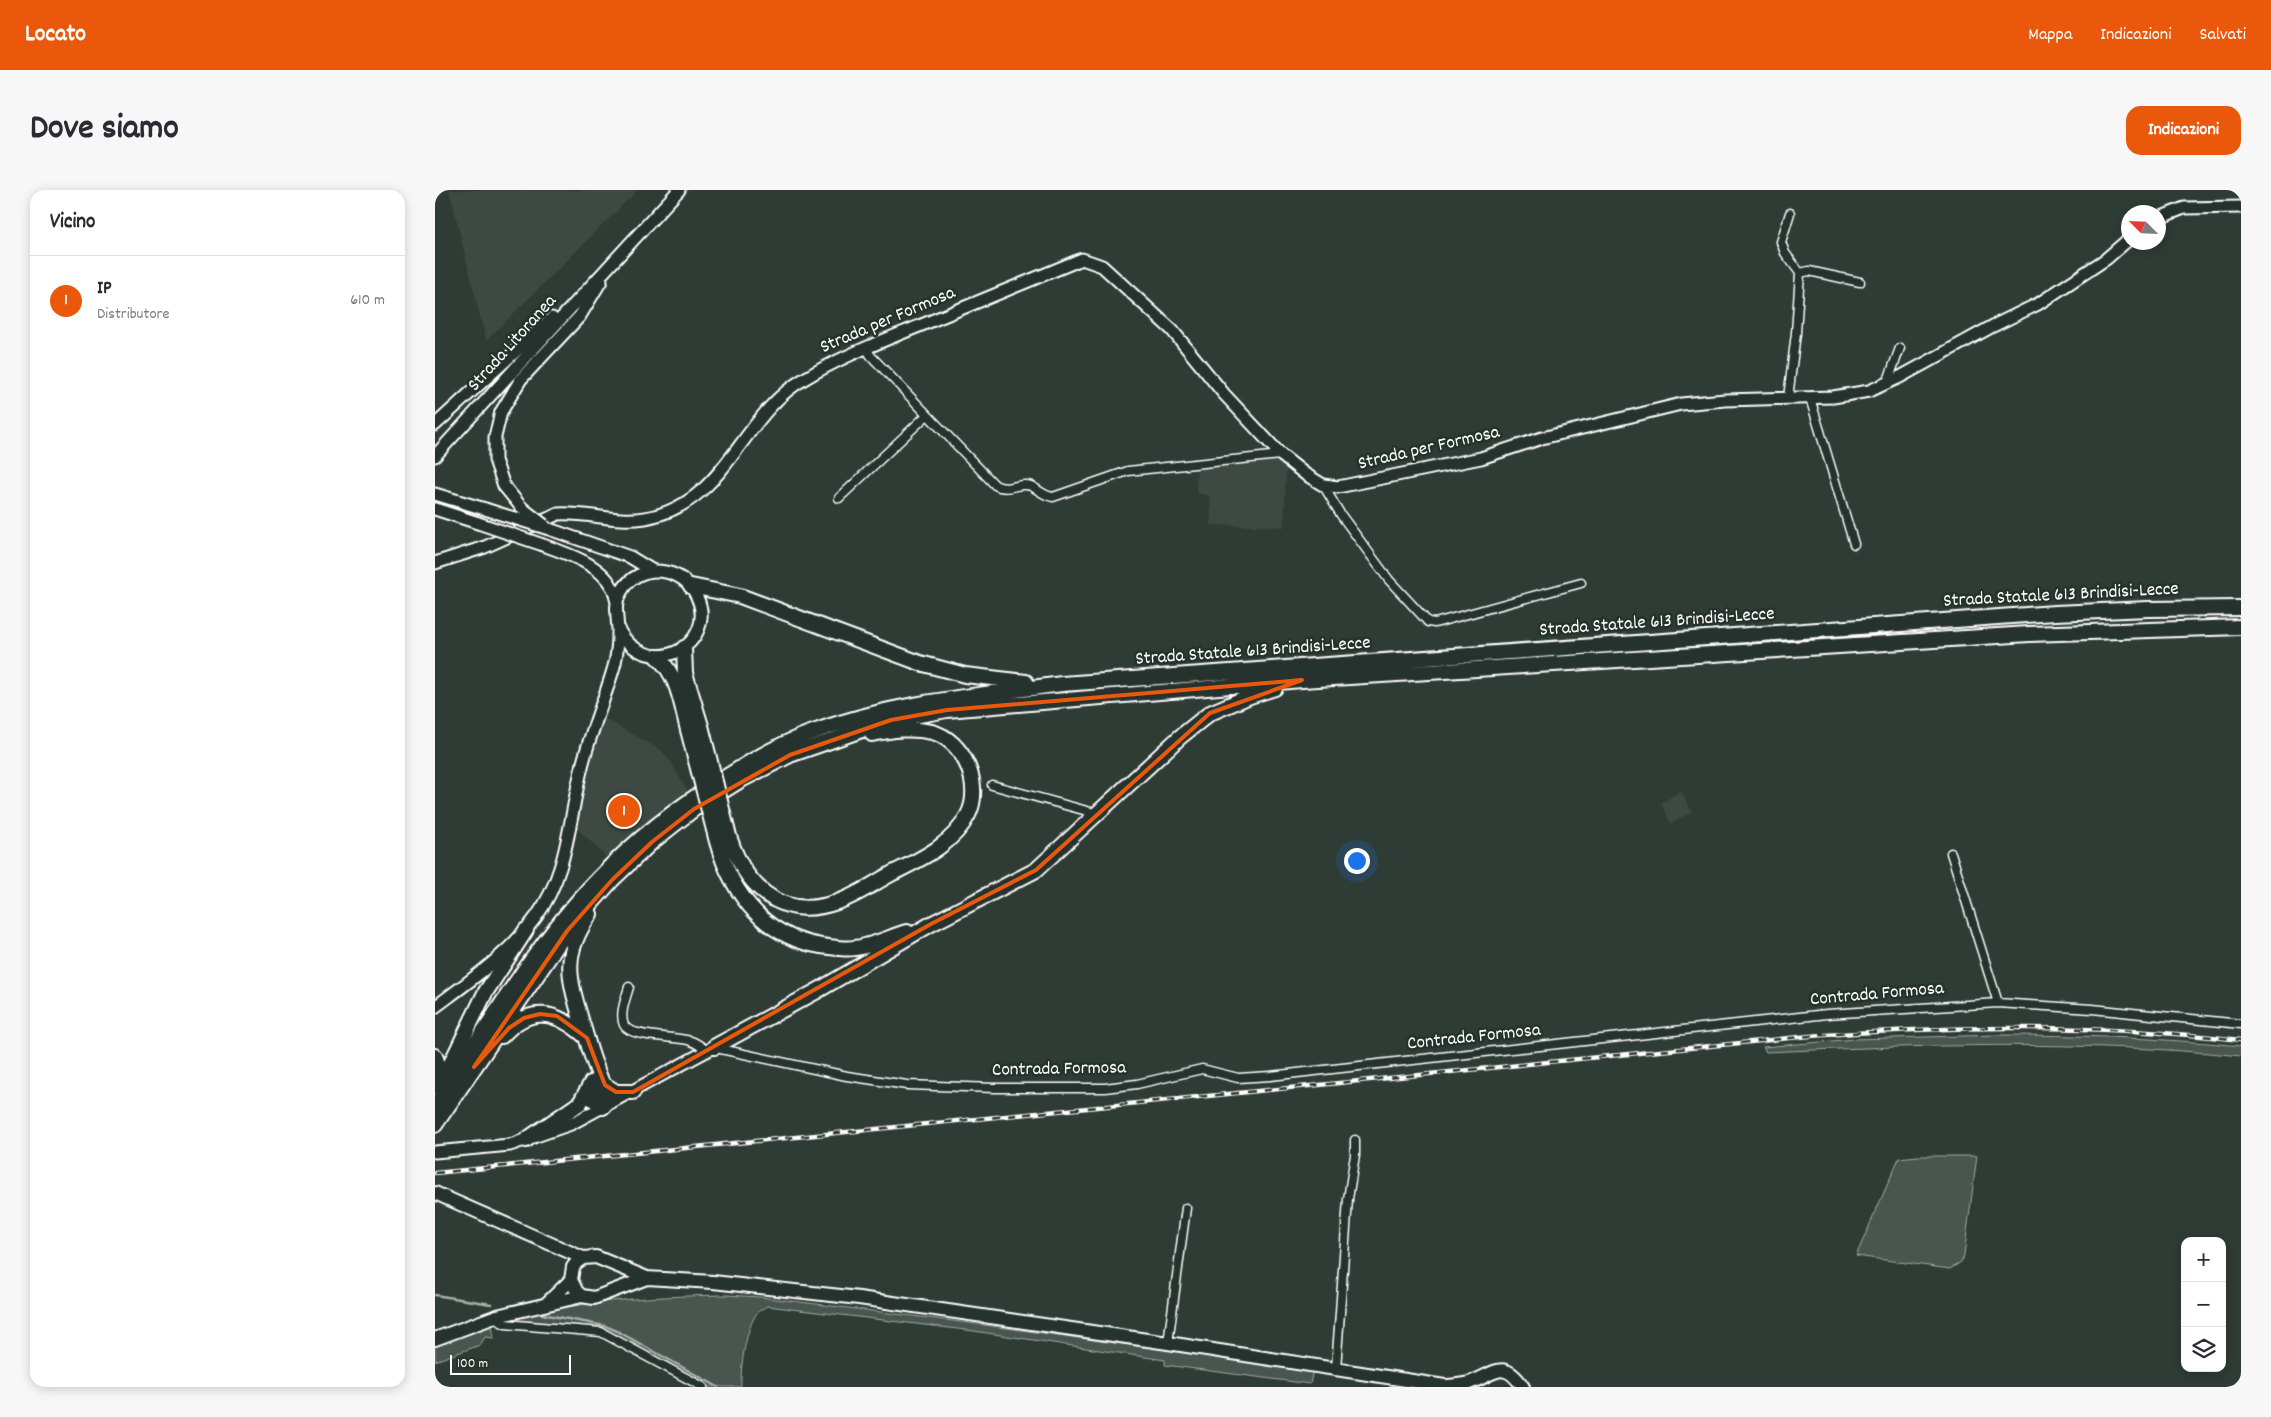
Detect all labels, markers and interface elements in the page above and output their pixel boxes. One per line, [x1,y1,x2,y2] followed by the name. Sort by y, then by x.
[25,18,86,52] text: Locato
[2028,23,2072,48] text: Mappa
[2100,23,2171,48] text: Indicazioni
[2199,23,2246,48] text: Salvati
[30,105,179,155] text: Dove siamo
[2126,106,2241,155] button: Indicazioni
[2121,205,2166,250] north arrow
[50,208,95,238] text: Vicino
[97,276,112,303] text: IP
[816,280,961,362] street label: Strada per Formosa
[64,289,68,312] text: 1
[350,289,385,312] text: 610 m
[462,289,565,398] street label: Strada Litoranea
[97,303,170,326] text: Distributore
[1356,419,1503,478] street label: Strada per Formosa
[1943,576,2179,616] street label: Strada Statale 613 Brindisi-Lecce
[1539,601,1775,645] street label: Strada Statale 613 Brindisi-Lecce
[1135,630,1371,674] street label: Strada Statale 613 Brindisi-Lecce
[608,792,640,830] pin: 1
[1344,848,1370,874] your location
[1809,976,1946,1014] street label: Contrada Formosa
[1406,1017,1543,1058] street label: Contrada Formosa
[992,1055,1127,1085] street label: Contrada Formosa
[2181,1237,2226,1372] map controls
[2181,1237,2226,1282] button: +
[2181,1282,2226,1327] button: −
[2181,1327,2226,1372] button: layers
[450,1352,571,1375] scale bar
[457,1354,488,1374] text: 100 m

